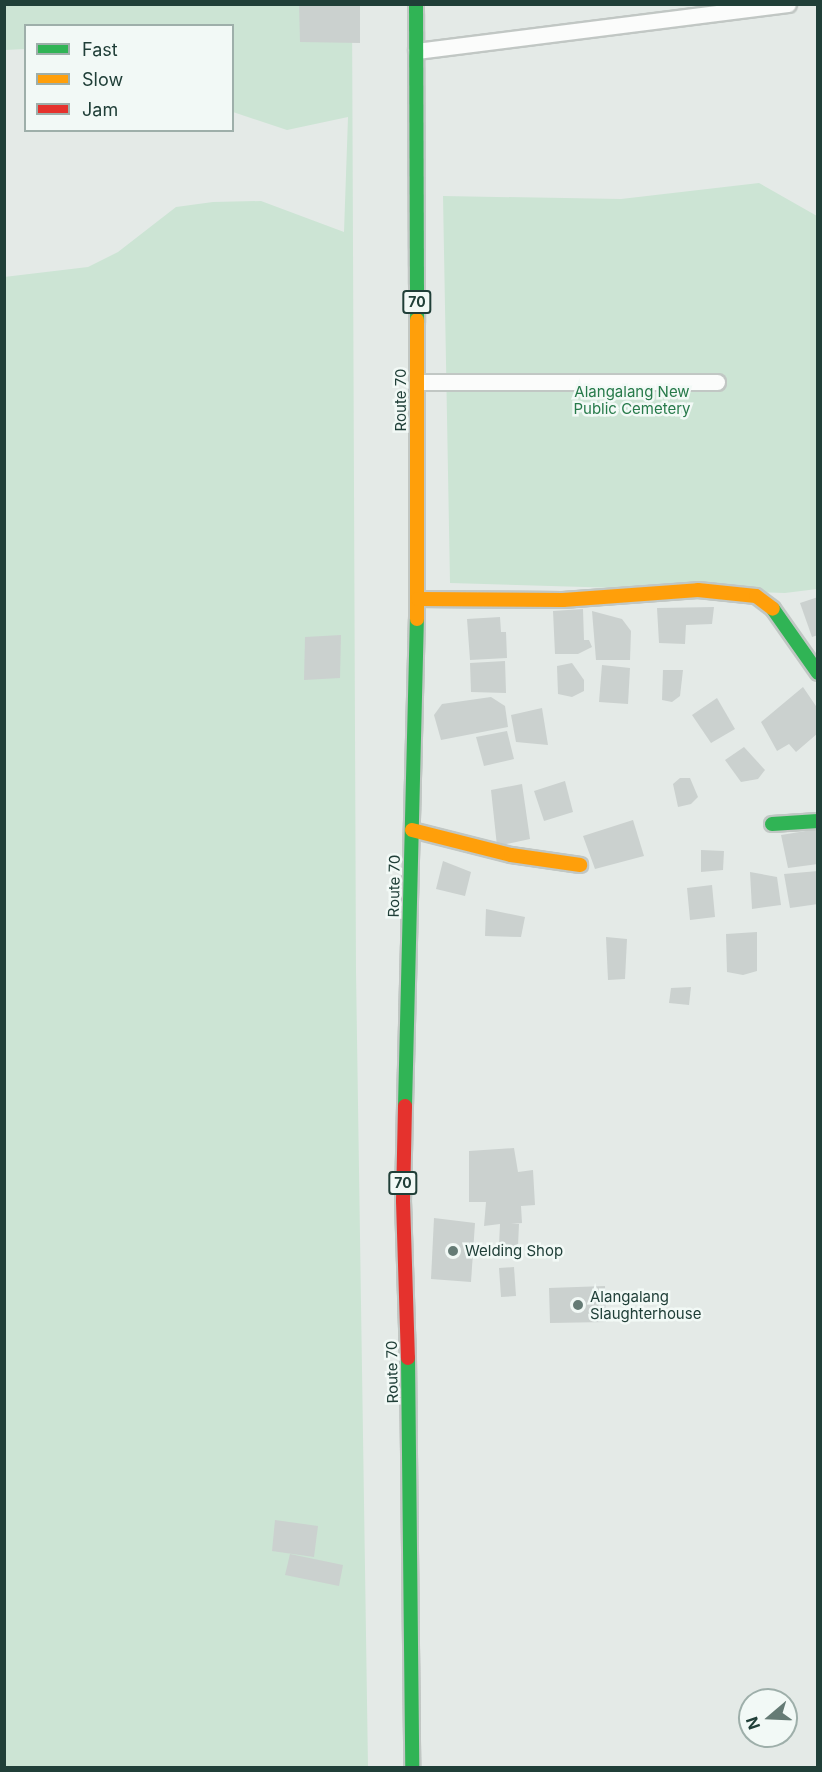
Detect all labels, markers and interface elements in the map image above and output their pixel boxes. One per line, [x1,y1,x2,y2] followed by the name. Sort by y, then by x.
[24,24,234,132] legend
[82,39,118,60] text: Fast
[82,69,123,90] text: Slow
[82,99,118,120] text: Jam
[402,291,432,313] road number: 70
[392,369,410,431] street label: Route 70
[573,382,691,417] park label: Alangalang New Public Cemetery
[384,854,404,918] street label: Route 70
[388,1172,418,1194] road number: 70
[465,1242,563,1260] place label: Welding Shop
[446,1244,460,1258] marker: Welding Shop
[590,1287,701,1322] place label: Alangalang Slaughterhouse
[571,1298,585,1312] marker: Alangalang Slaughterhouse
[382,1340,402,1404] street label: Route 70
[738,1688,798,1748] north arrow
[741,1714,764,1732] text: N

